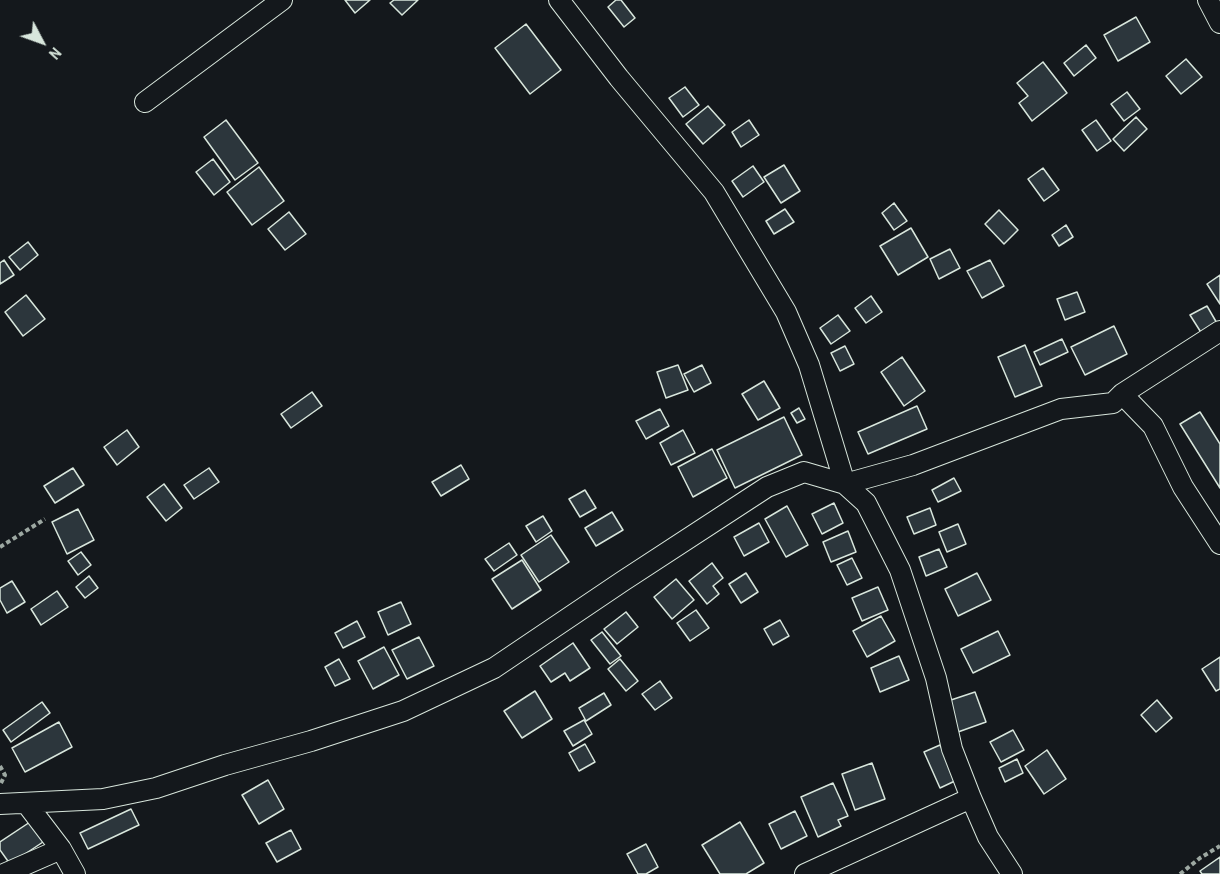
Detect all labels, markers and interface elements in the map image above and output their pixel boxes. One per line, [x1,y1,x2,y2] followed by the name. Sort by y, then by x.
[12,12,72,72] north arrow
[44,43,67,65] text: N

